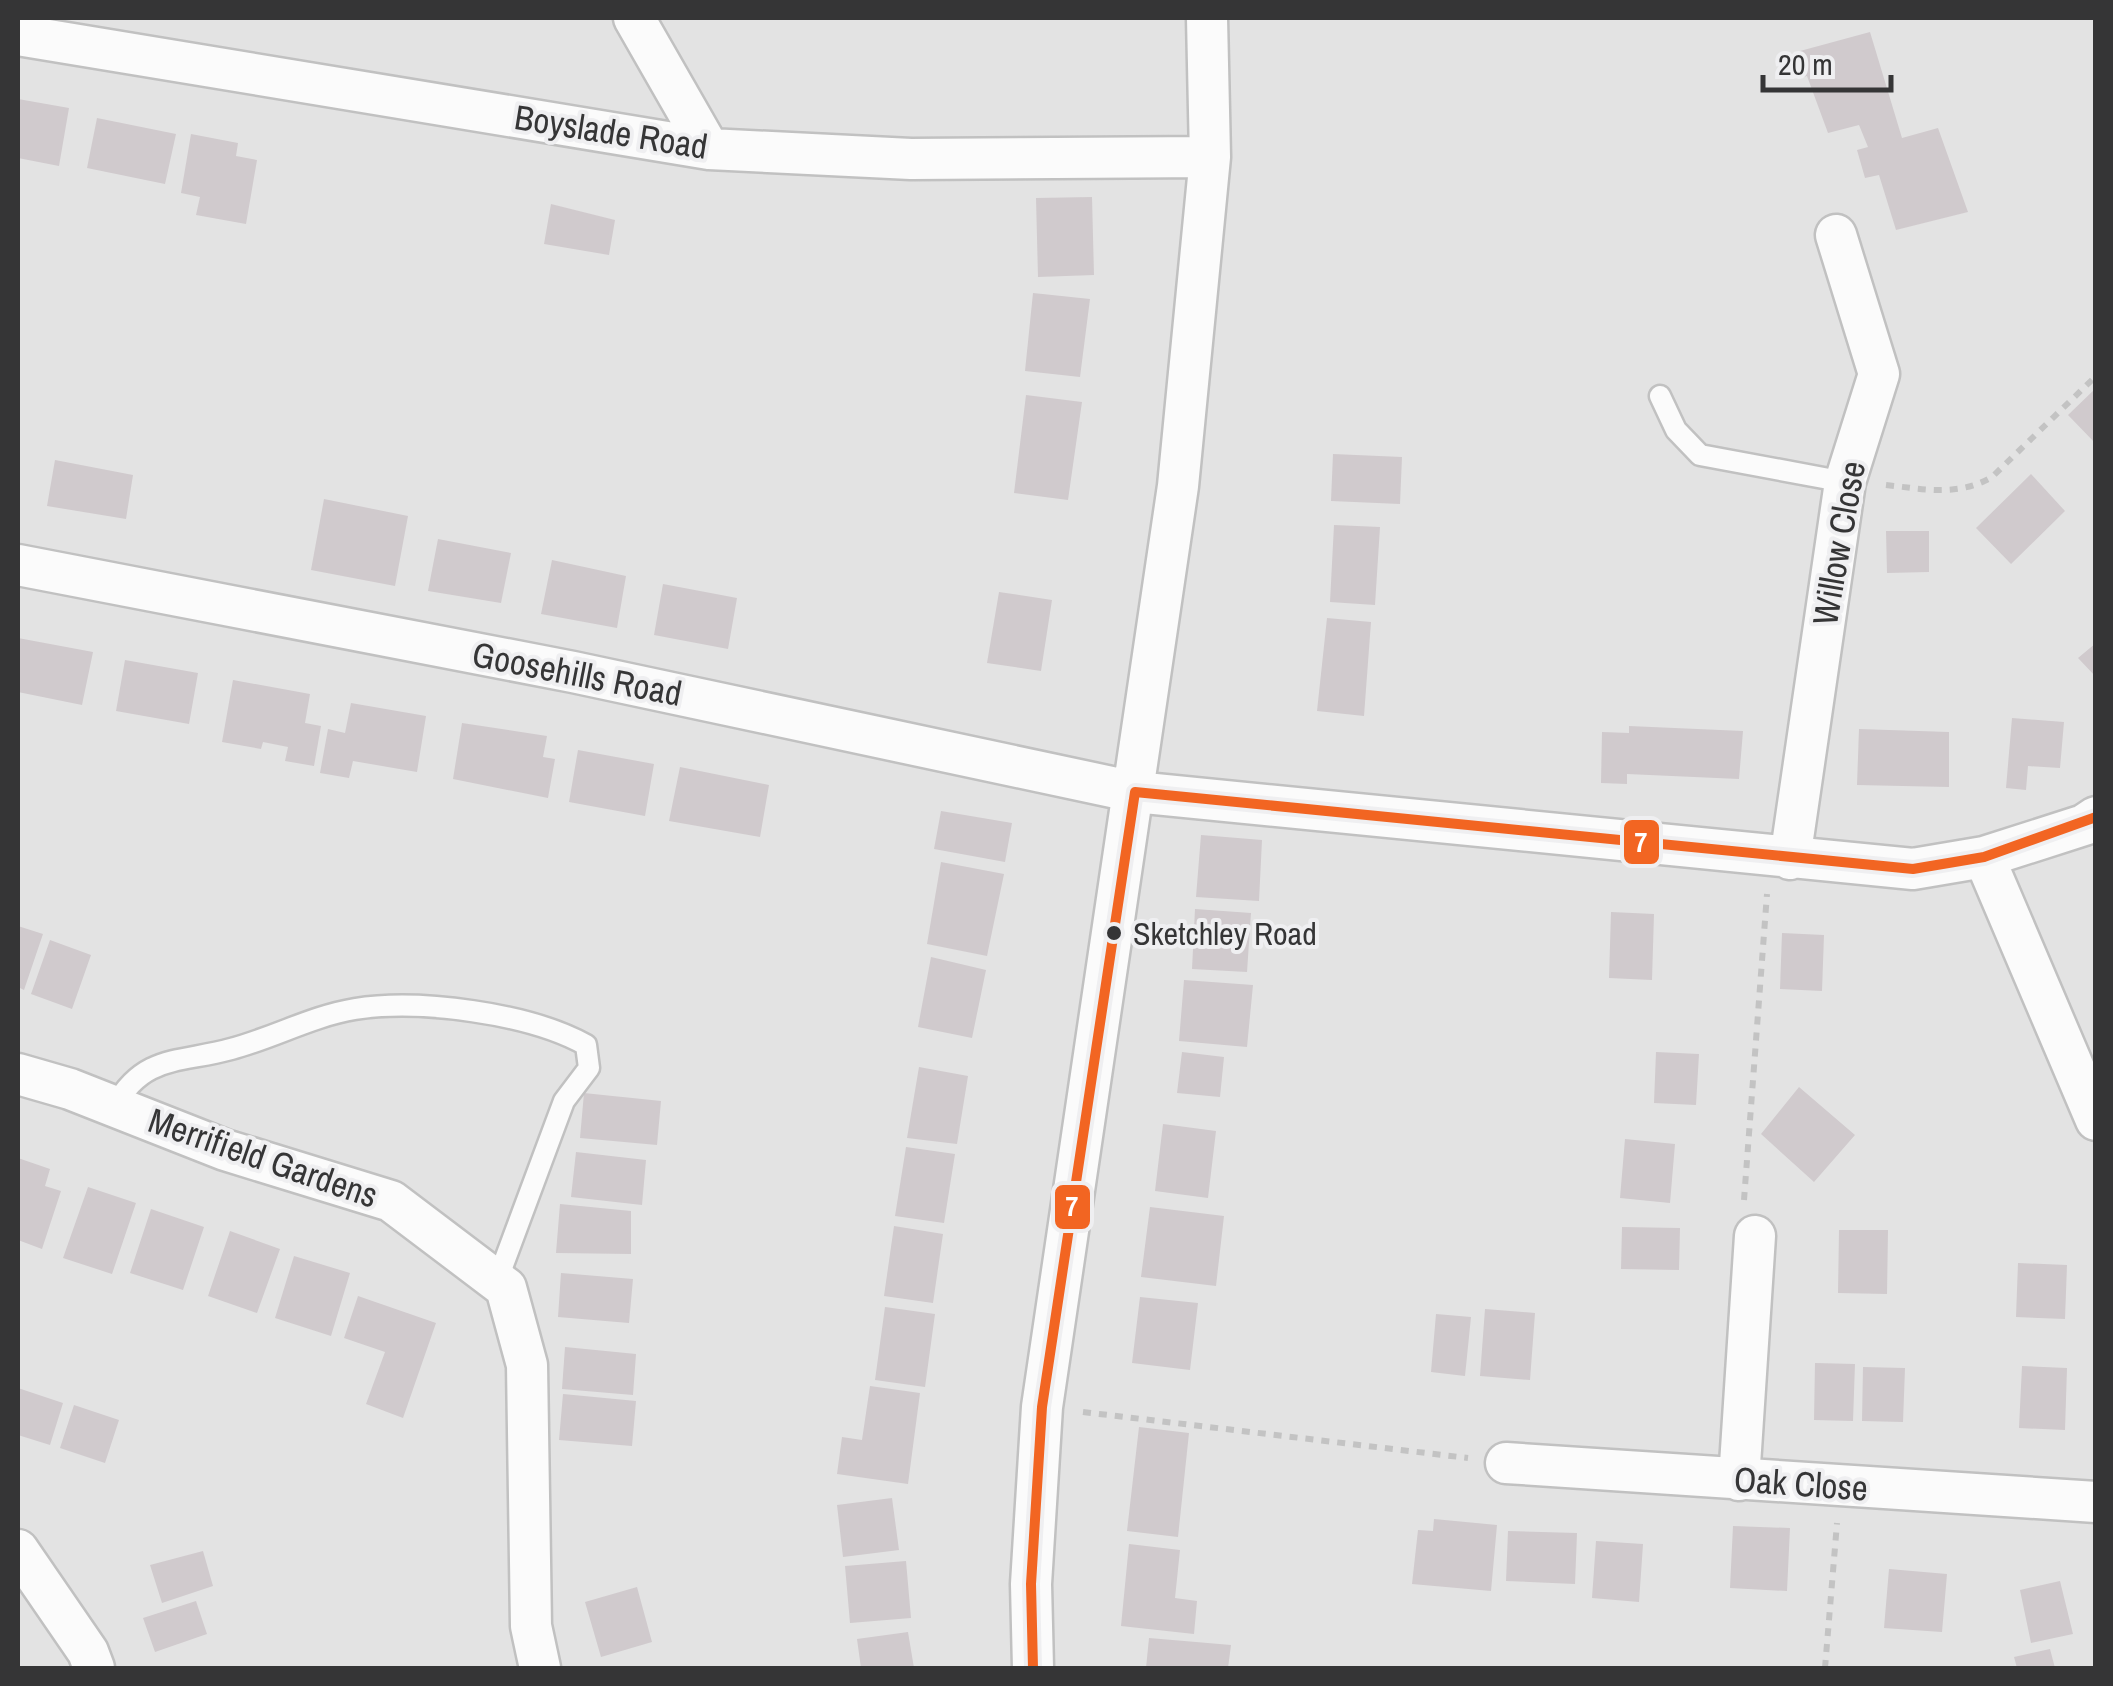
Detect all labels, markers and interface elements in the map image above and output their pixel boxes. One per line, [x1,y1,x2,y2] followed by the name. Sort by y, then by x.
[1763,30,1890,92] scale bar
[1778,44,1833,84] text: 20 m
[511,93,711,170] street label: Boyslade Road
[1801,457,1876,629] street label: Willow Close
[468,630,686,717] street label: Goosehills Road
[1622,818,1661,866] line badge: 7
[1635,823,1648,861] text: 7
[1133,912,1317,955] place label: Sketchley Road
[1104,923,1124,943] marker: Sketchley Road
[142,1096,384,1219] street label: Merrifield Gardens
[1053,1183,1092,1231] line badge: 7
[1066,1187,1079,1225] text: 7
[1733,1455,1870,1512] street label: Oak Close

